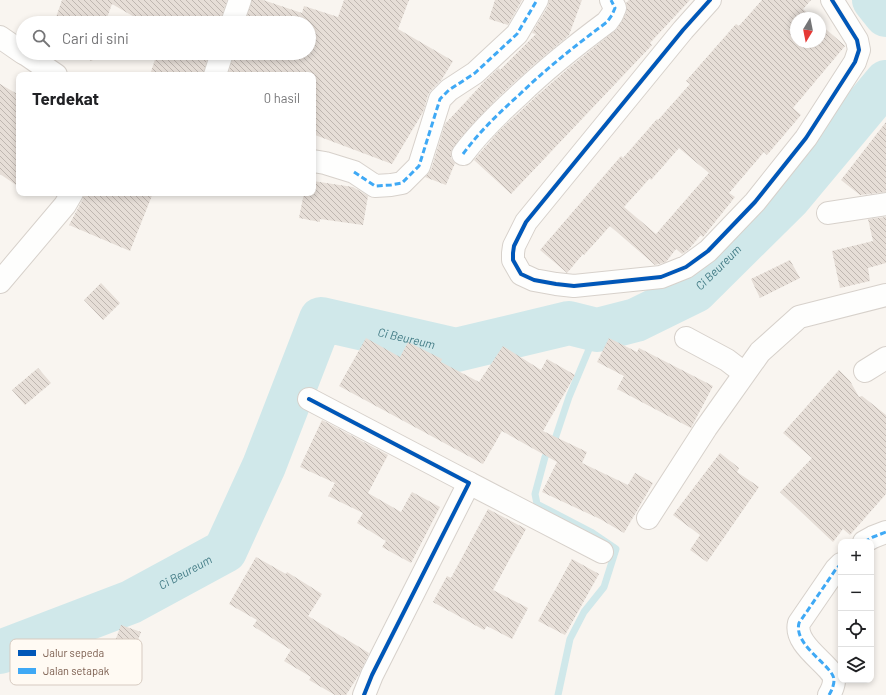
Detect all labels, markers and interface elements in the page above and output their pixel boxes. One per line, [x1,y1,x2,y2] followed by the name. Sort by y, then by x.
[790,12,826,48] north arrow
[16,16,316,60] search box
[30,27,52,49] icon: search
[62,29,129,47] text: Cari di sini
[32,88,99,108] text: Terdekat
[264,90,300,106] text: 0 hasil
[692,241,744,293] water label: Ci Beureum
[377,324,437,351] water label: Ci Beureum
[838,539,874,683] map controls
[838,539,874,575] button: +
[156,551,214,592] water label: Ci Beureum
[838,575,874,611] button: −
[838,611,874,647] button: locate
[10,639,142,685] legend
[43,646,104,659] text: Jalur sepeda
[838,647,874,683] button: layers
[43,664,110,677] text: Jalan setapak

